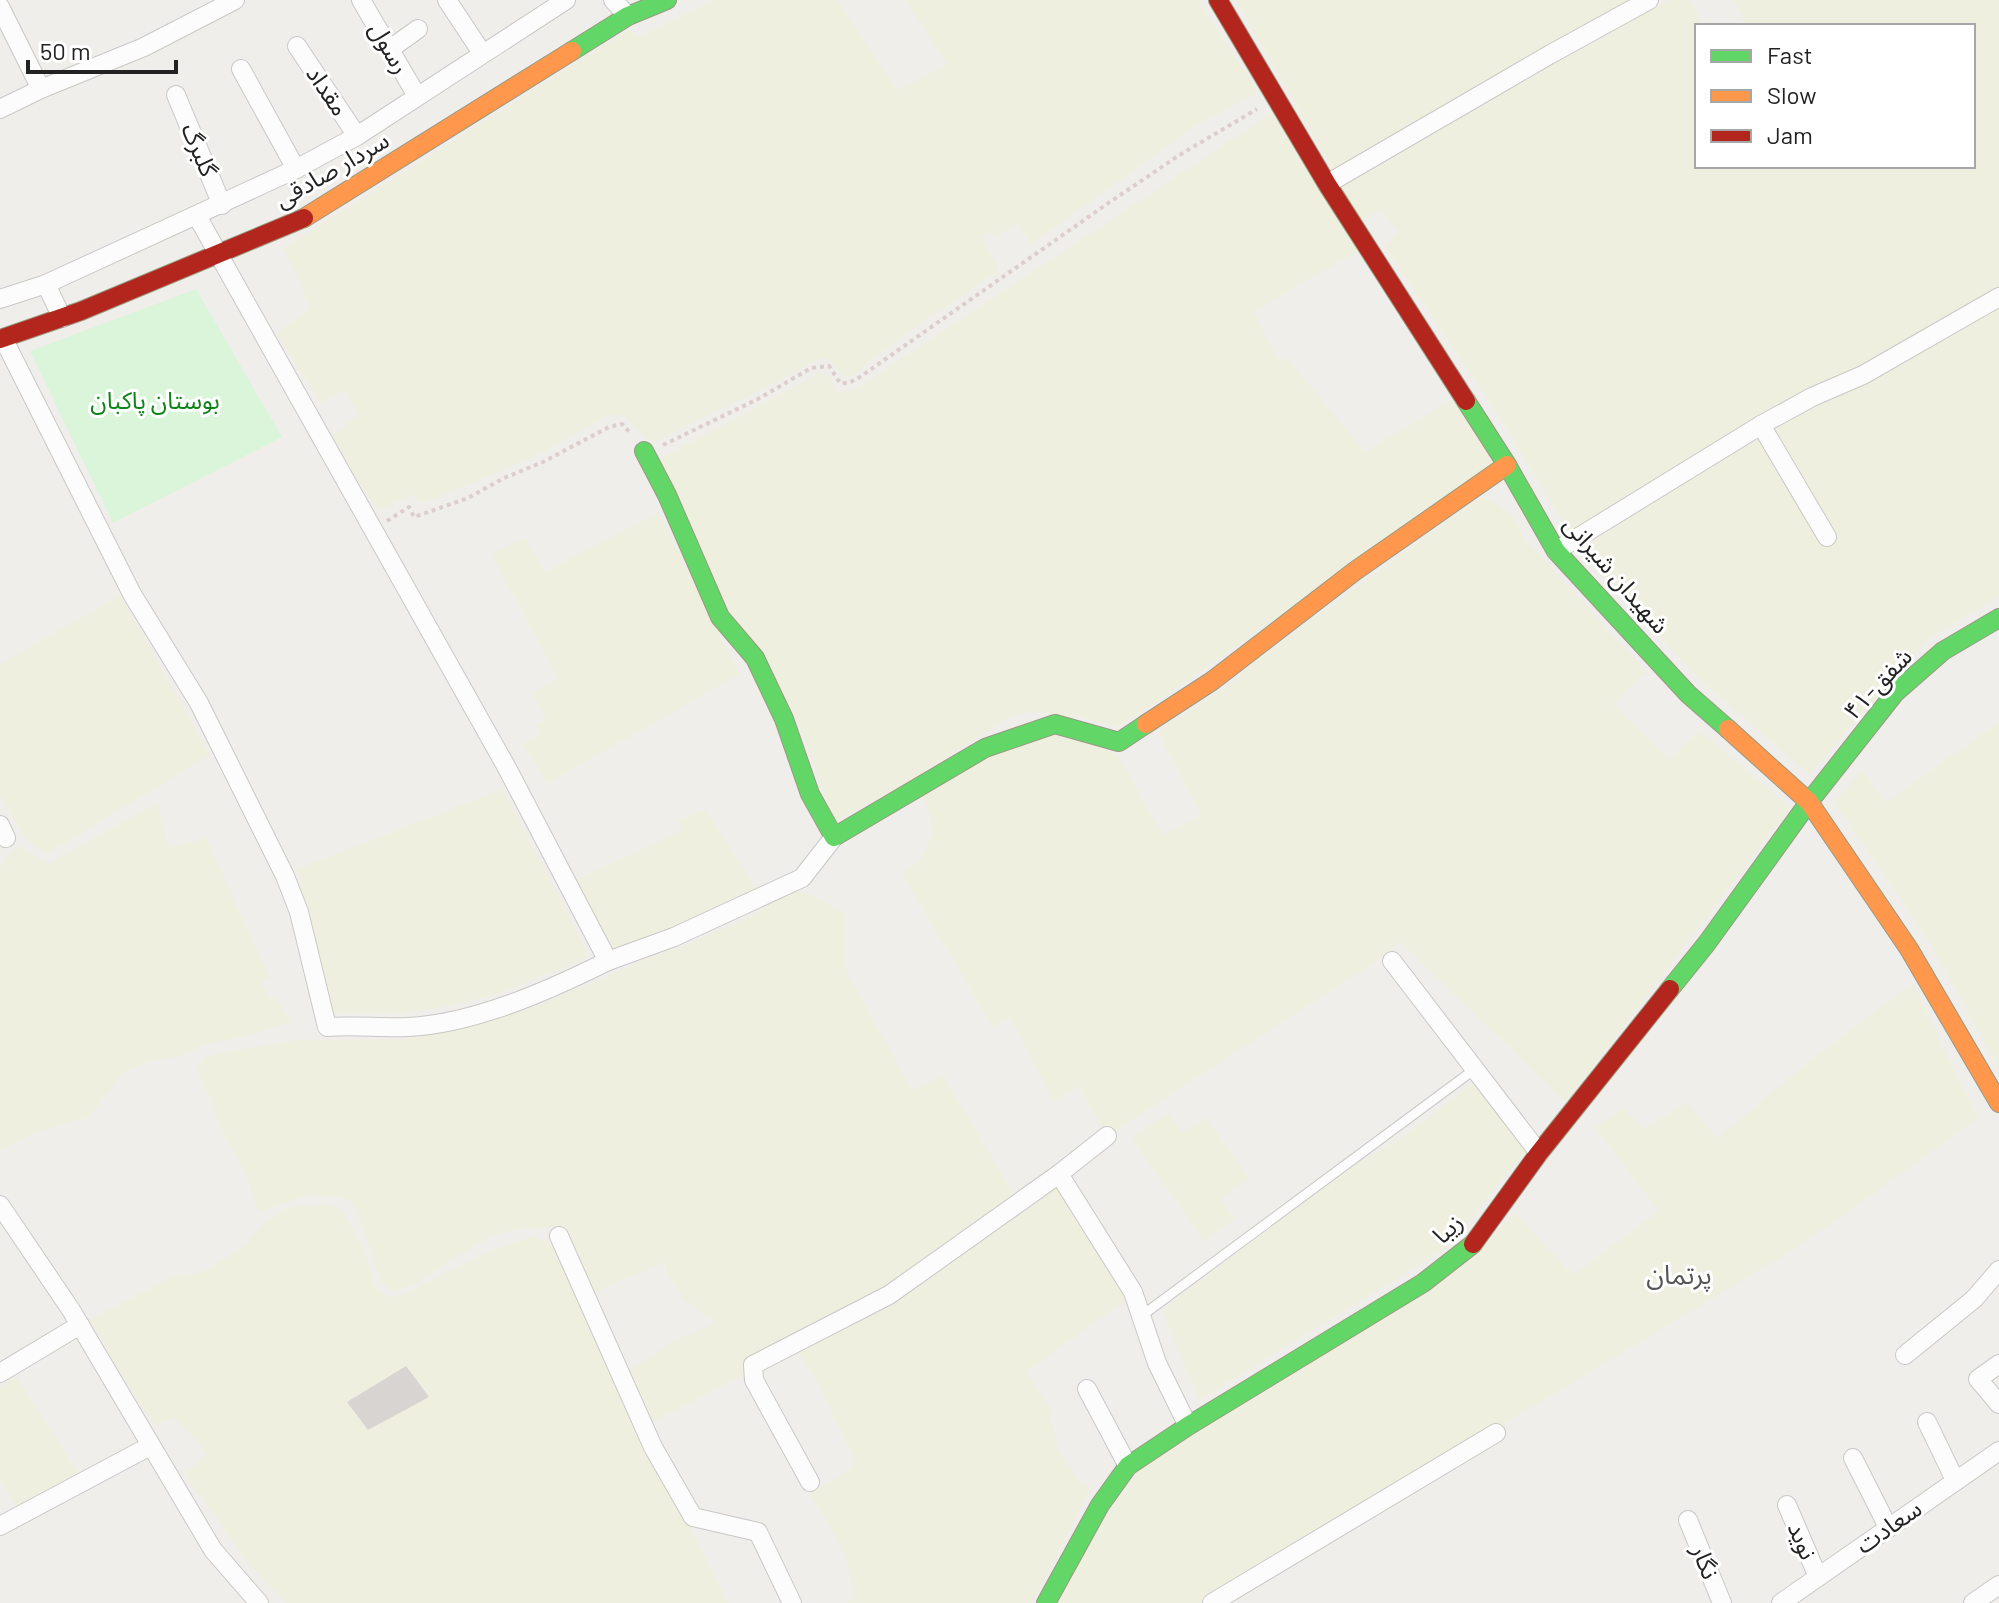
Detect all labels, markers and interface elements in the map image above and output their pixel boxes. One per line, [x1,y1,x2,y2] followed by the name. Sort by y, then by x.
[363,16,417,79] street label: رسول
[28,24,176,74] scale bar
[1695,24,1975,168] legend
[40,36,91,65] text: 50 m
[1767,40,1812,69] text: Fast
[301,59,355,121] street label: مقداد
[1767,80,1816,109] text: Slow
[175,118,225,182] street label: گلبرگ
[1767,120,1813,149] text: Jam
[269,124,394,214] street label: سردار صادقی
[90,385,220,416] park label: بوستان پاکبان
[1557,509,1676,639] street label: شهیدان شیرانی
[1837,641,1919,726] street label: شفق-۴۱
[1426,1207,1469,1250] street label: زیبا
[1646,1258,1712,1292] district label: پرتمان
[1850,1493,1927,1559] street label: سعادت
[1782,1517,1824,1564] street label: نوید
[1685,1539,1726,1583] street label: نگار

